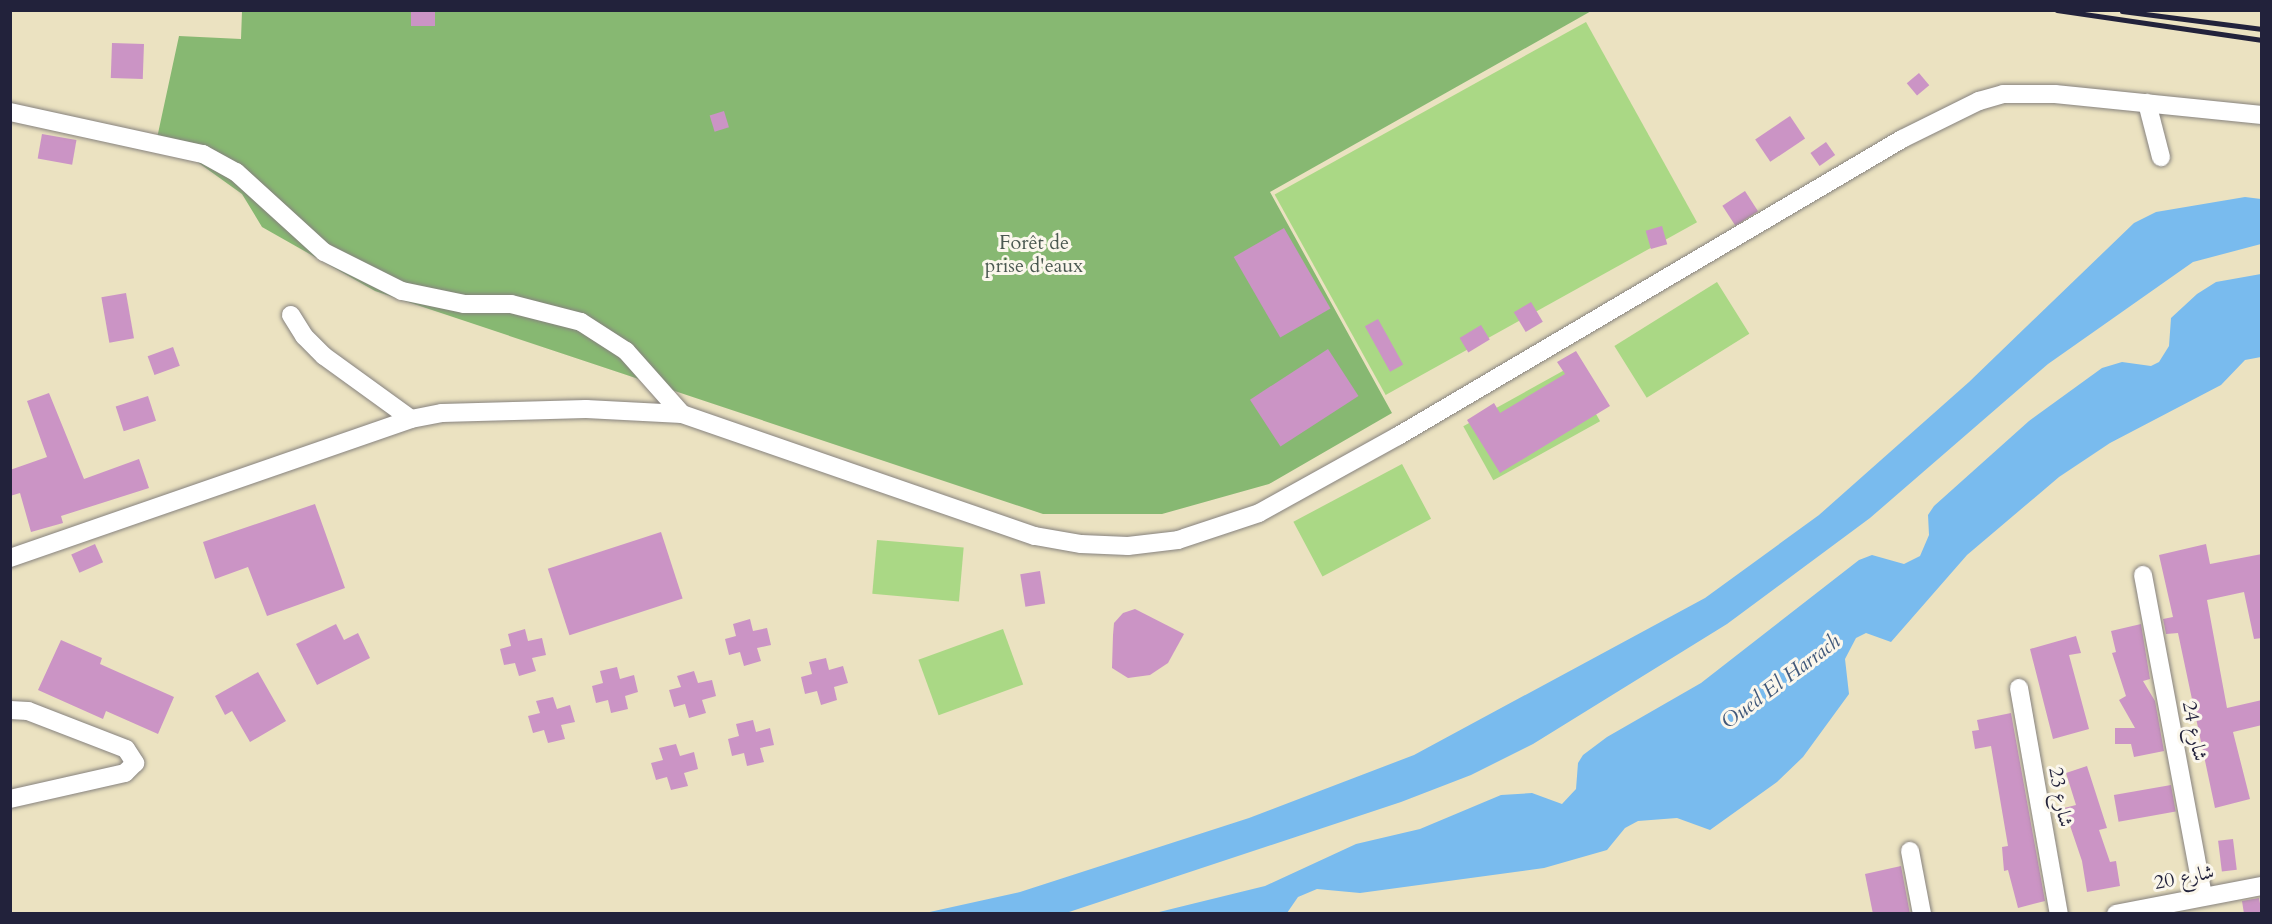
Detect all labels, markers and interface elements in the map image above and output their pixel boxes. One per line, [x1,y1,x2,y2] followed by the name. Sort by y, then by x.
[985,231,1083,278] park label: Forêt de prise d'eaux
[1717,629,1845,735] water label: Oued El Harrach
[2177,699,2213,763] street label: شارع 24
[2044,765,2078,829] street label: شارع 23
[2152,859,2216,895] street label: شارع 20

